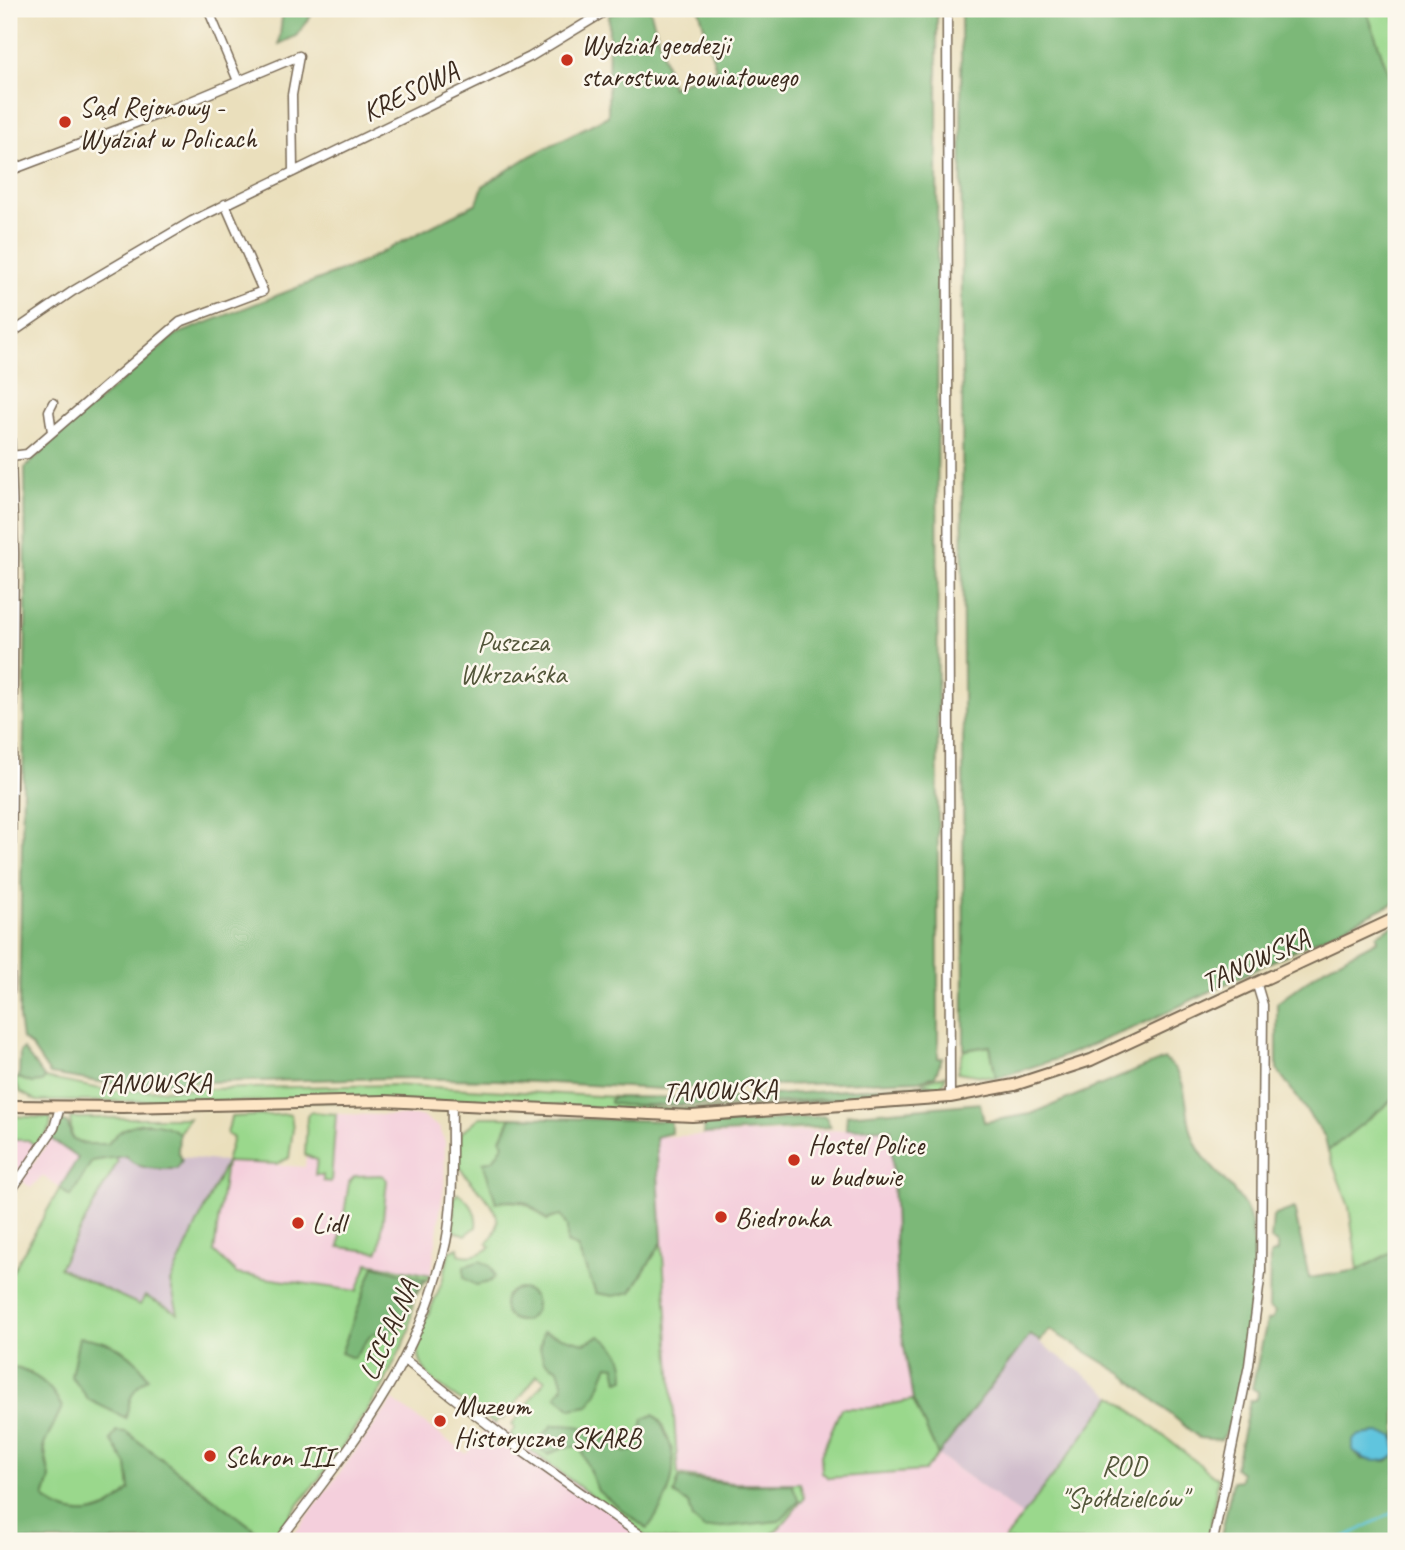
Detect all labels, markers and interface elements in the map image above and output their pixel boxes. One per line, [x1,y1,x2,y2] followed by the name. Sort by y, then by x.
[581,27,800,94] place label: Wydział geodezji starostwa powiatowego
[356,52,465,129] street label: KRESOWA
[559,52,575,68] marker: Wydział geodezji starostwa powiatowego
[79,89,258,156] place label: Sąd Rejonowy - Wydział w Policach
[57,114,73,130] marker: Sąd Rejonowy - Wydział w Policach
[460,624,568,691] park label: Puszcza Wkrzańska
[1195,919,1315,1000] street label: TANOWSKA
[96,1064,213,1102] street label: TANOWSKA
[662,1070,779,1109] street label: TANOWSKA
[808,1127,926,1194] place label: Hostel Police w budowie
[786,1152,802,1168] marker: Hostel Police w budowie
[735,1200,832,1235] place label: Biedronka
[312,1206,350,1241] place label: Lidl
[713,1209,729,1225] marker: Biedronka
[290,1215,306,1231] marker: Lidl
[351,1273,426,1385] street label: LICEALNA
[454,1388,643,1455] place label: Muzeum Historyczne SKARB
[432,1413,448,1429] marker: Muzeum Historyczne SKARB
[224,1439,339,1474] place label: Schron III
[202,1448,218,1464] marker: Schron III
[1061,1448,1193,1515] park label: ROD "Spółdzielców"

